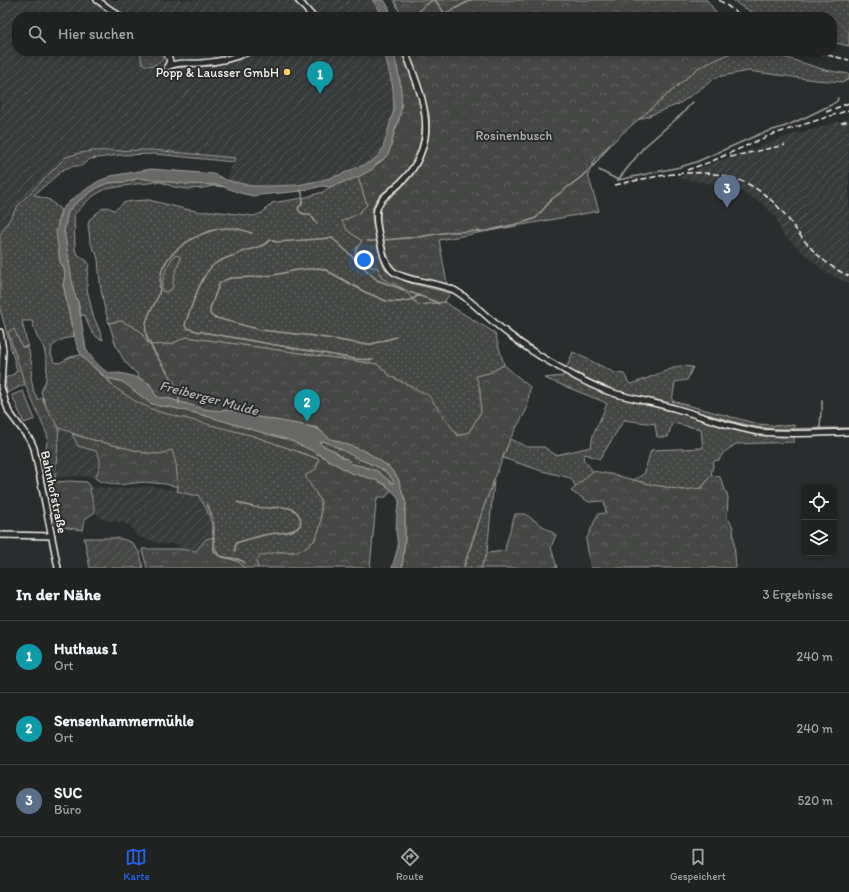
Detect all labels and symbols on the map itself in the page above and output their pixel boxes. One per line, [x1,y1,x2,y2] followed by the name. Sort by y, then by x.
[307,61,333,94] pin: 1
[156,65,279,80] place label: Popp & Lausser GmbH
[282,67,292,77] marker: Popp & Lausser GmbH
[476,128,552,143] park label: Rosinenbusch
[714,175,740,208] pin: 3
[354,250,374,270] your location
[158,377,262,420] water label: Freiberger Mulde
[294,389,320,422] pin: 2
[38,449,70,535] street label: Bahnhofstraße

